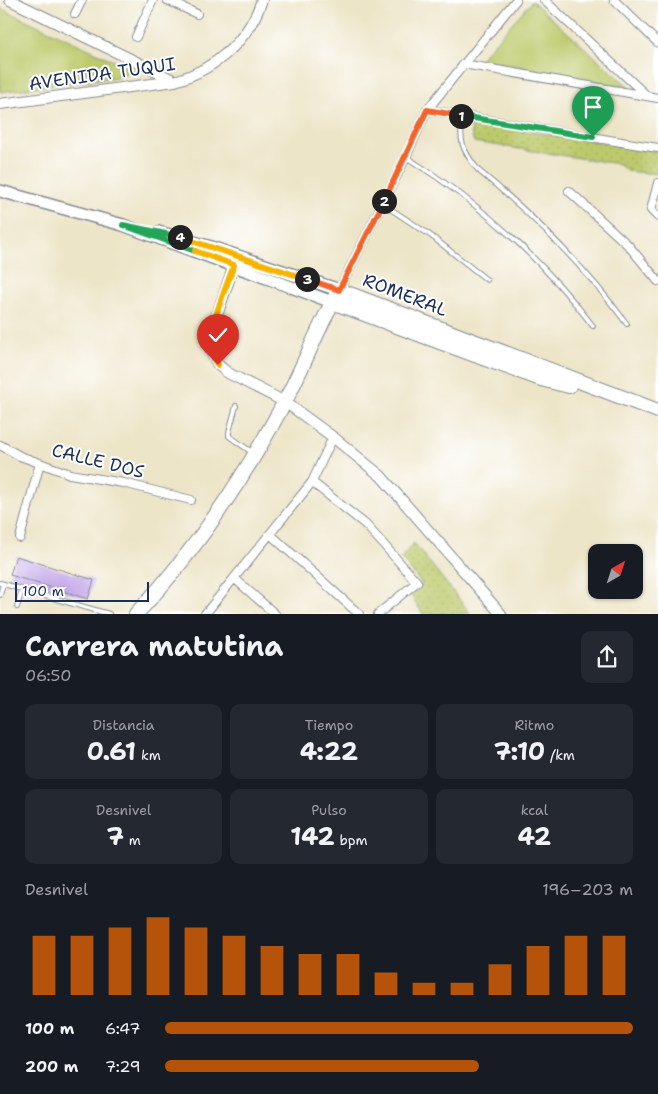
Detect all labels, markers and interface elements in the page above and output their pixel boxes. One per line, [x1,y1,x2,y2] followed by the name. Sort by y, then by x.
[27,52,177,96] street label: AVENIDA TUQUI
[572,86,614,137] pin
[579,93,607,121] icon: arrive
[448,104,474,128] pin: 1
[458,107,465,125] text: 1
[372,188,396,214] pin: 2
[380,192,389,210] text: 2
[168,224,192,250] pin: 4
[176,228,185,246] text: 4
[294,266,320,292] pin: 3
[359,268,451,322] street label: ROMERAL
[303,270,312,288] text: 3
[197,314,239,365] pin
[204,321,232,349] icon: check
[49,438,147,484] street label: CALLE DOS
[588,544,642,599] north arrow
[588,544,643,599] map controls
[15,579,149,602] scale bar
[22,582,64,600] text: 100 m
[25,627,283,665] text: Carrera matutina
[581,631,633,683] button: share
[25,665,71,686] text: 06:50
[93,716,155,734] text: Distancia
[305,716,353,734] text: Tiempo
[514,716,554,734] text: Ritmo
[87,734,136,768] text: 0.61
[300,734,358,768] text: 4:22
[494,734,545,768] text: 7:10
[136,746,161,764] text: km
[545,746,575,764] text: /km
[96,801,151,819] text: Desnivel
[311,801,347,819] text: Pulso
[521,801,548,819] text: kcal
[106,819,124,853] text: 7
[290,819,335,853] text: 142
[518,819,551,853] text: 42
[124,831,141,849] text: m
[335,831,368,849] text: bpm
[25,879,88,900] text: Desnivel
[542,879,633,900] text: 196–203 m
[25,1018,74,1039] text: 100 m
[105,1018,140,1039] text: 6:47
[25,1056,78,1077] text: 200 m
[105,1056,141,1077] text: 7:29

